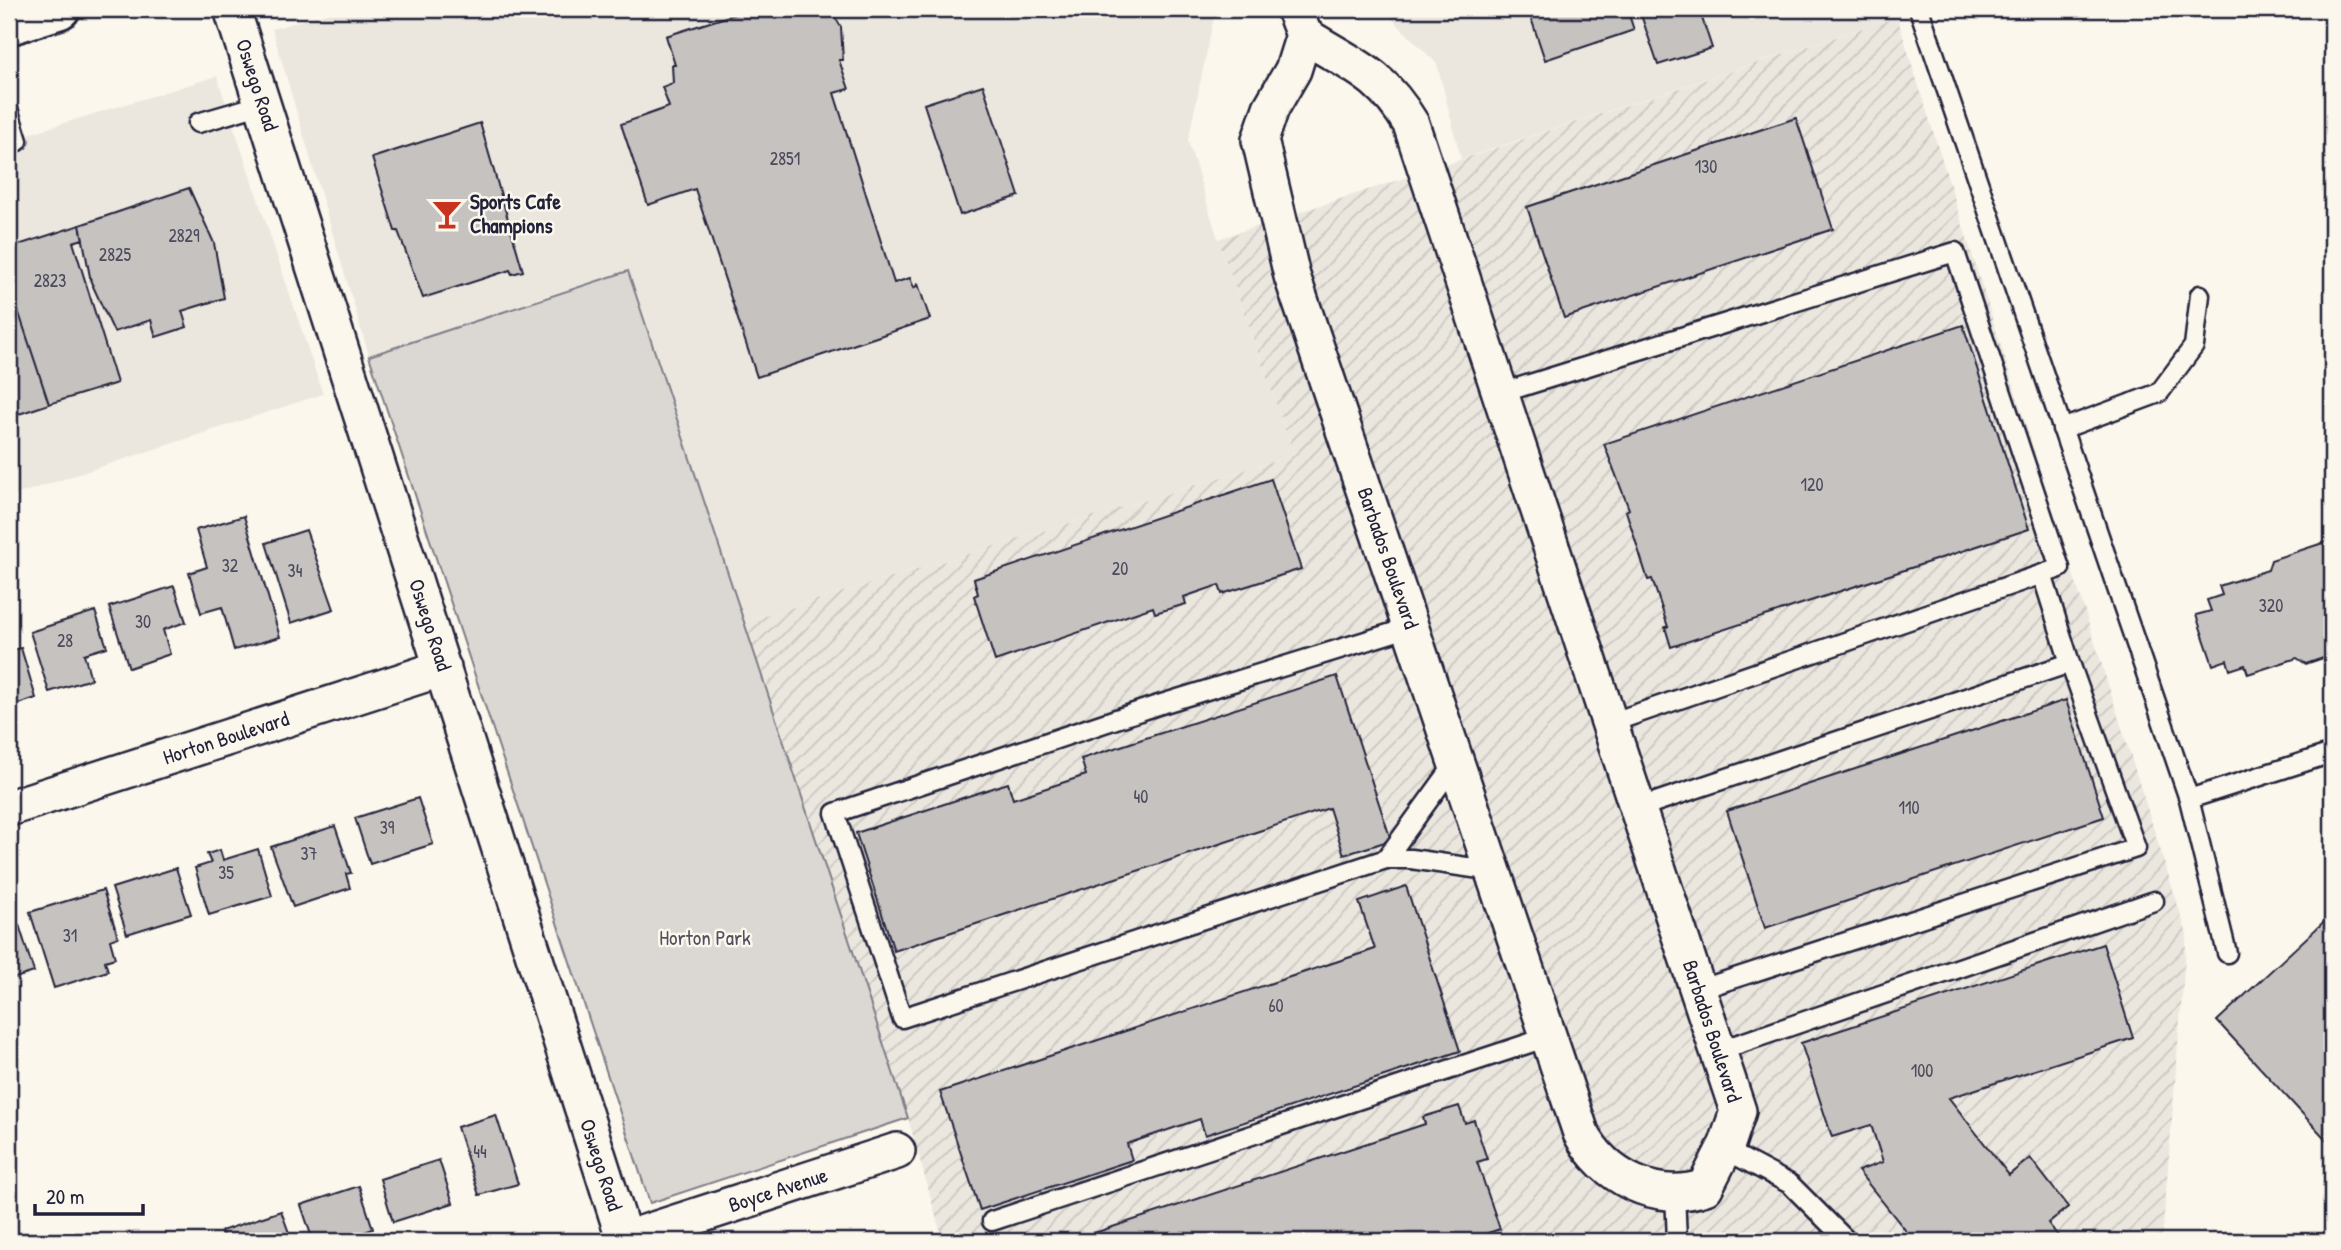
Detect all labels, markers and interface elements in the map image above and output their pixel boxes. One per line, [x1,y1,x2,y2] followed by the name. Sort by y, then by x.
[229,35,286,134] street label: Oswego Road
[770,146,800,171] house number: 2851
[1695,154,1717,179] house number: 130
[470,187,562,241] place label: Sports Cafe Champions
[430,197,464,231] bar icon: Sports Cafe Champions
[168,223,200,248] house number: 2829
[99,242,132,267] house number: 2825
[34,268,66,293] house number: 2823
[1800,472,1824,497] house number: 120
[1351,483,1426,632] street label: Barbados Boulevard
[222,553,239,578] house number: 32
[1112,556,1128,581] house number: 20
[288,558,303,583] house number: 34
[402,575,459,674] street label: Oswego Road
[2259,593,2283,618] house number: 320
[135,609,151,634] house number: 30
[57,628,73,653] house number: 28
[159,704,293,772] street label: Horton Boulevard
[1134,784,1148,809] house number: 40
[1898,795,1920,820] house number: 110
[380,815,395,840] house number: 39
[301,841,318,866] house number: 37
[218,860,234,885] house number: 35
[63,923,77,948] house number: 31
[659,923,751,952] park label: Horton Park
[1676,956,1749,1106] street label: Barbados Boulevard
[1268,993,1284,1018] house number: 60
[1911,1058,1933,1083] house number: 100
[573,1115,630,1214] street label: Oswego Road
[473,1139,487,1164] house number: 44
[725,1160,831,1219] street label: Boyce Avenue
[35,1173,144,1217] scale bar
[46,1182,84,1211] text: 20 m

